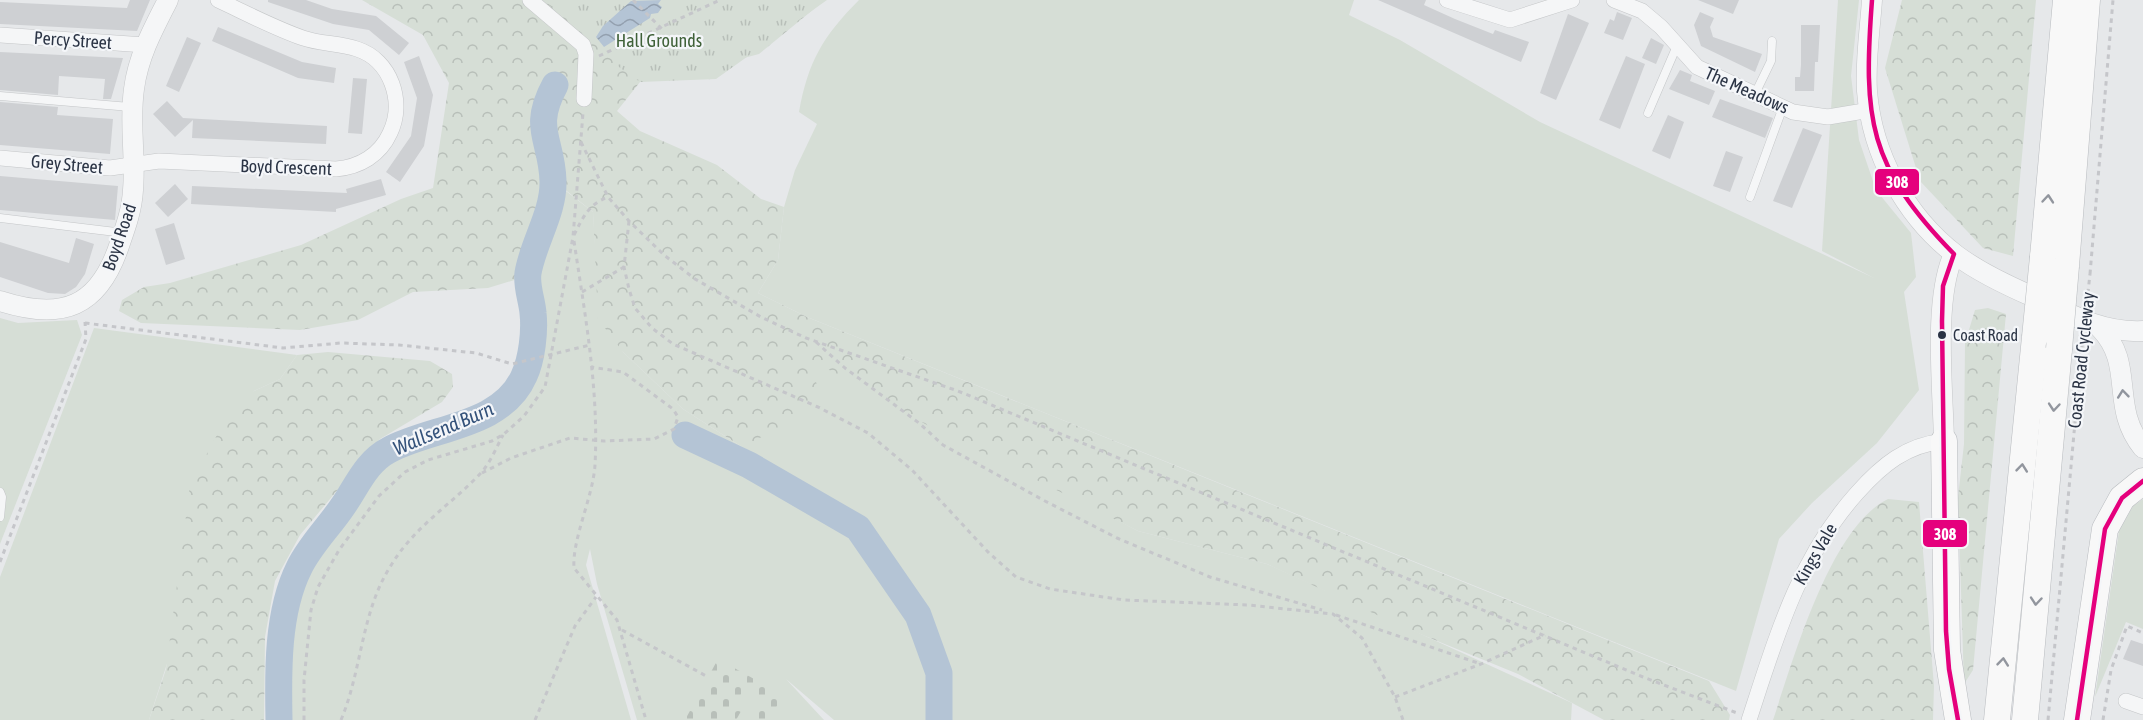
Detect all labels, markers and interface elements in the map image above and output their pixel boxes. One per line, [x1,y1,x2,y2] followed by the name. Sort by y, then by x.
[33,27,113,53] street label: Percy Street
[616,30,702,51] park label: Hall Grounds
[1702,62,1792,118] street label: The Meadows
[30,150,104,178] street label: Grey Street
[240,155,332,179] street label: Boyd Crescent
[1874,168,1920,196] line badge: 308
[1886,173,1909,191] text: 308
[2041,194,2054,203] one-way arrow
[98,201,140,273] street label: Boyd Road
[2063,291,2099,429] street label: Coast Road Cycleway
[1953,326,2018,344] place label: Coast Road
[1936,329,1948,341] marker: Coast Road
[2117,389,2129,398] one-way arrow
[389,396,497,459] water label: Wallsend Burn
[2048,402,2061,411] one-way arrow
[2015,463,2028,472] one-way arrow
[1789,519,1841,589] street label: Kings Vale
[1922,519,1968,548] line badge: 308
[1934,525,1957,543] text: 308
[2030,596,2043,606] one-way arrow
[1996,657,2009,666] one-way arrow

